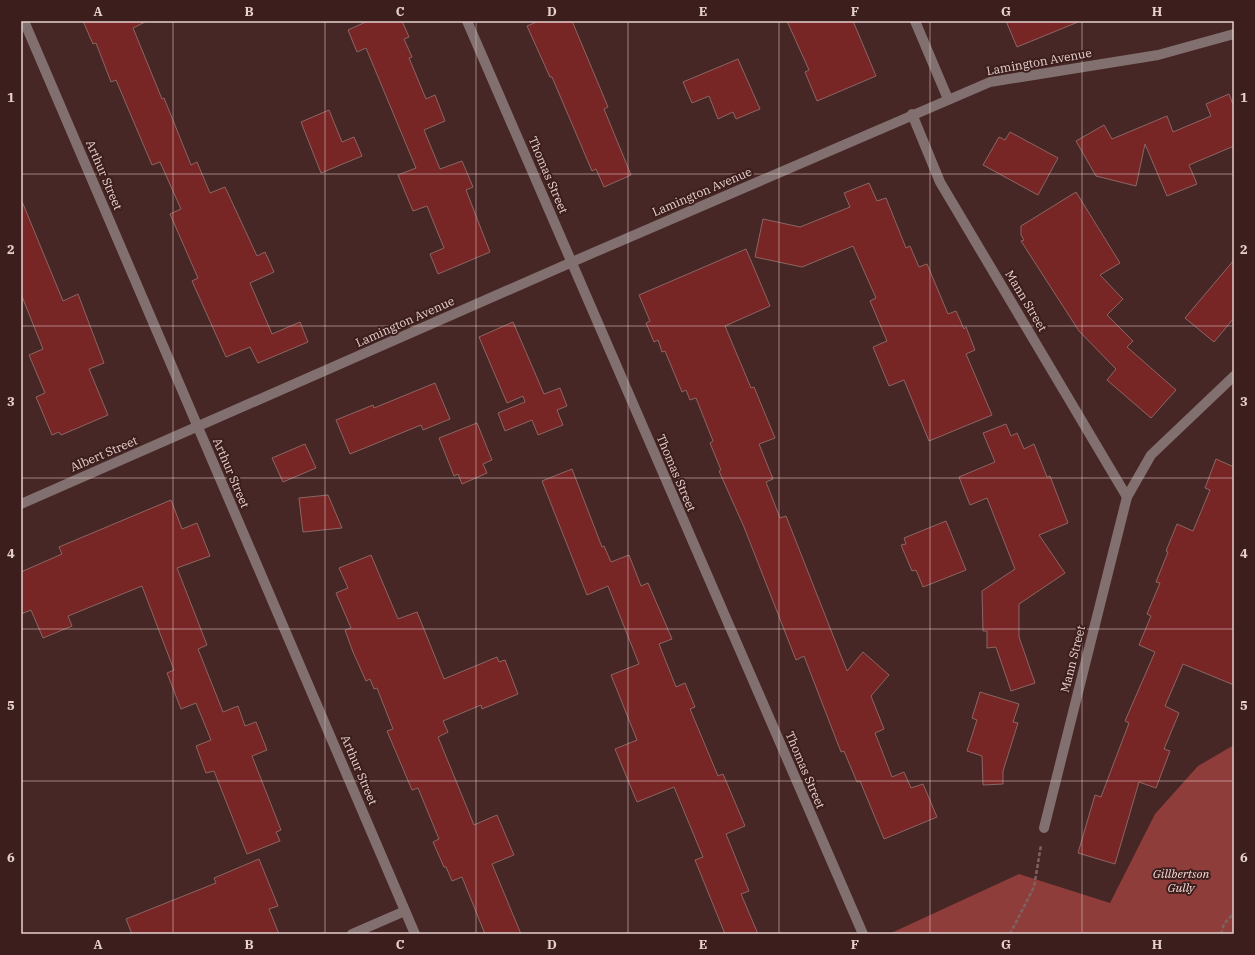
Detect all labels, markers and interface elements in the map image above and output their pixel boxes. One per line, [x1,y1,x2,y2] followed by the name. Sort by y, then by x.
[93,3,103,20] text: A
[244,3,254,20] text: B
[396,3,405,20] text: C
[547,3,557,20] text: D
[699,3,707,20] text: E
[851,3,859,20] text: F
[1001,3,1011,20] text: G
[1152,3,1163,20] text: H
[985,45,1093,78] street label: Lamington Avenue
[7,89,15,106] text: 1
[1240,89,1248,106] text: 1
[525,134,571,216] street label: Thomas Street
[83,138,126,212] street label: Arthur Street
[650,164,754,219] street label: Lamington Avenue
[7,241,15,258] text: 2
[1240,241,1248,258] text: 2
[1002,267,1051,334] street label: Mann Street
[353,293,457,350] street label: Lamington Avenue
[7,393,15,410] text: 3
[1240,393,1248,410] text: 3
[653,432,699,514] street label: Thomas Street
[68,433,140,474] street label: Albert Street
[210,436,253,510] street label: Arthur Street
[7,545,15,562] text: 4
[1240,545,1248,562] text: 4
[1057,624,1088,694] street label: Mann Street
[7,697,15,714] text: 5
[1240,697,1248,714] text: 5
[782,729,828,811] street label: Thomas Street
[338,733,381,807] street label: Arthur Street
[7,849,15,866] text: 6
[1240,849,1248,866] text: 6
[1153,866,1209,895] park label: Gillbertson Gully
[93,936,103,953] text: A
[244,936,254,953] text: B
[396,936,405,953] text: C
[547,936,557,953] text: D
[699,936,707,953] text: E
[851,936,859,953] text: F
[1001,936,1011,953] text: G
[1152,936,1163,953] text: H

